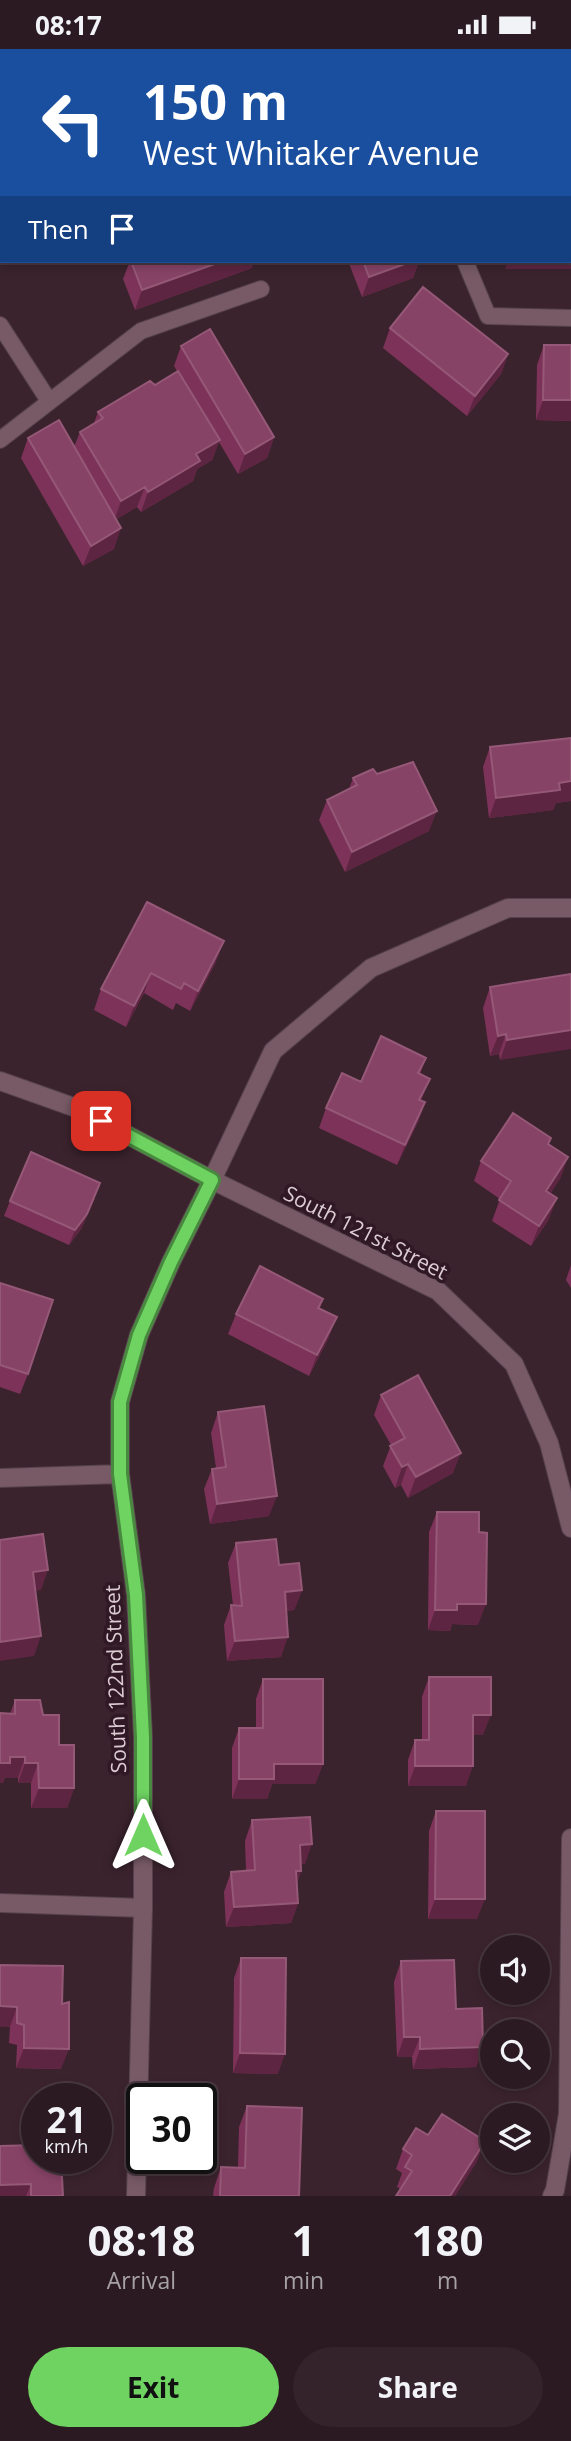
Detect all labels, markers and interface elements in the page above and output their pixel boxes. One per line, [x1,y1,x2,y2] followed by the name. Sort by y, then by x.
[35,7,102,43] text: 08:17
[143,68,288,134] text: 150 m
[28,77,119,168] icon: left
[143,131,480,174] text: West Whitaker Avenue
[103,210,141,248] icon: arrive
[28,211,89,247] text: Then
[71,1091,131,1151] pin
[82,1102,120,1140] icon: arrive
[279,1179,453,1285] street label: South 121st Street
[98,1584,132,1774] street label: South 122nd Street
[106,1798,180,1872] position arrow
[480,1935,550,2173] map controls
[480,1935,550,2005] button: sound
[480,2019,550,2089] button: search
[126,2083,217,2174] speed limit sign: 30
[46,2096,87,2143] text: 21
[480,2103,550,2173] button: layers
[45,2134,88,2158] text: km/h
[87,2211,195,2268] text: 08:18
[291,2211,316,2268] text: 1
[412,2211,484,2268] text: 180
[107,2264,176,2296] text: Arrival
[283,2264,324,2296] text: min
[437,2264,458,2296] text: m
[28,2347,279,2427] button: Exit
[293,2347,543,2427] button: Share

